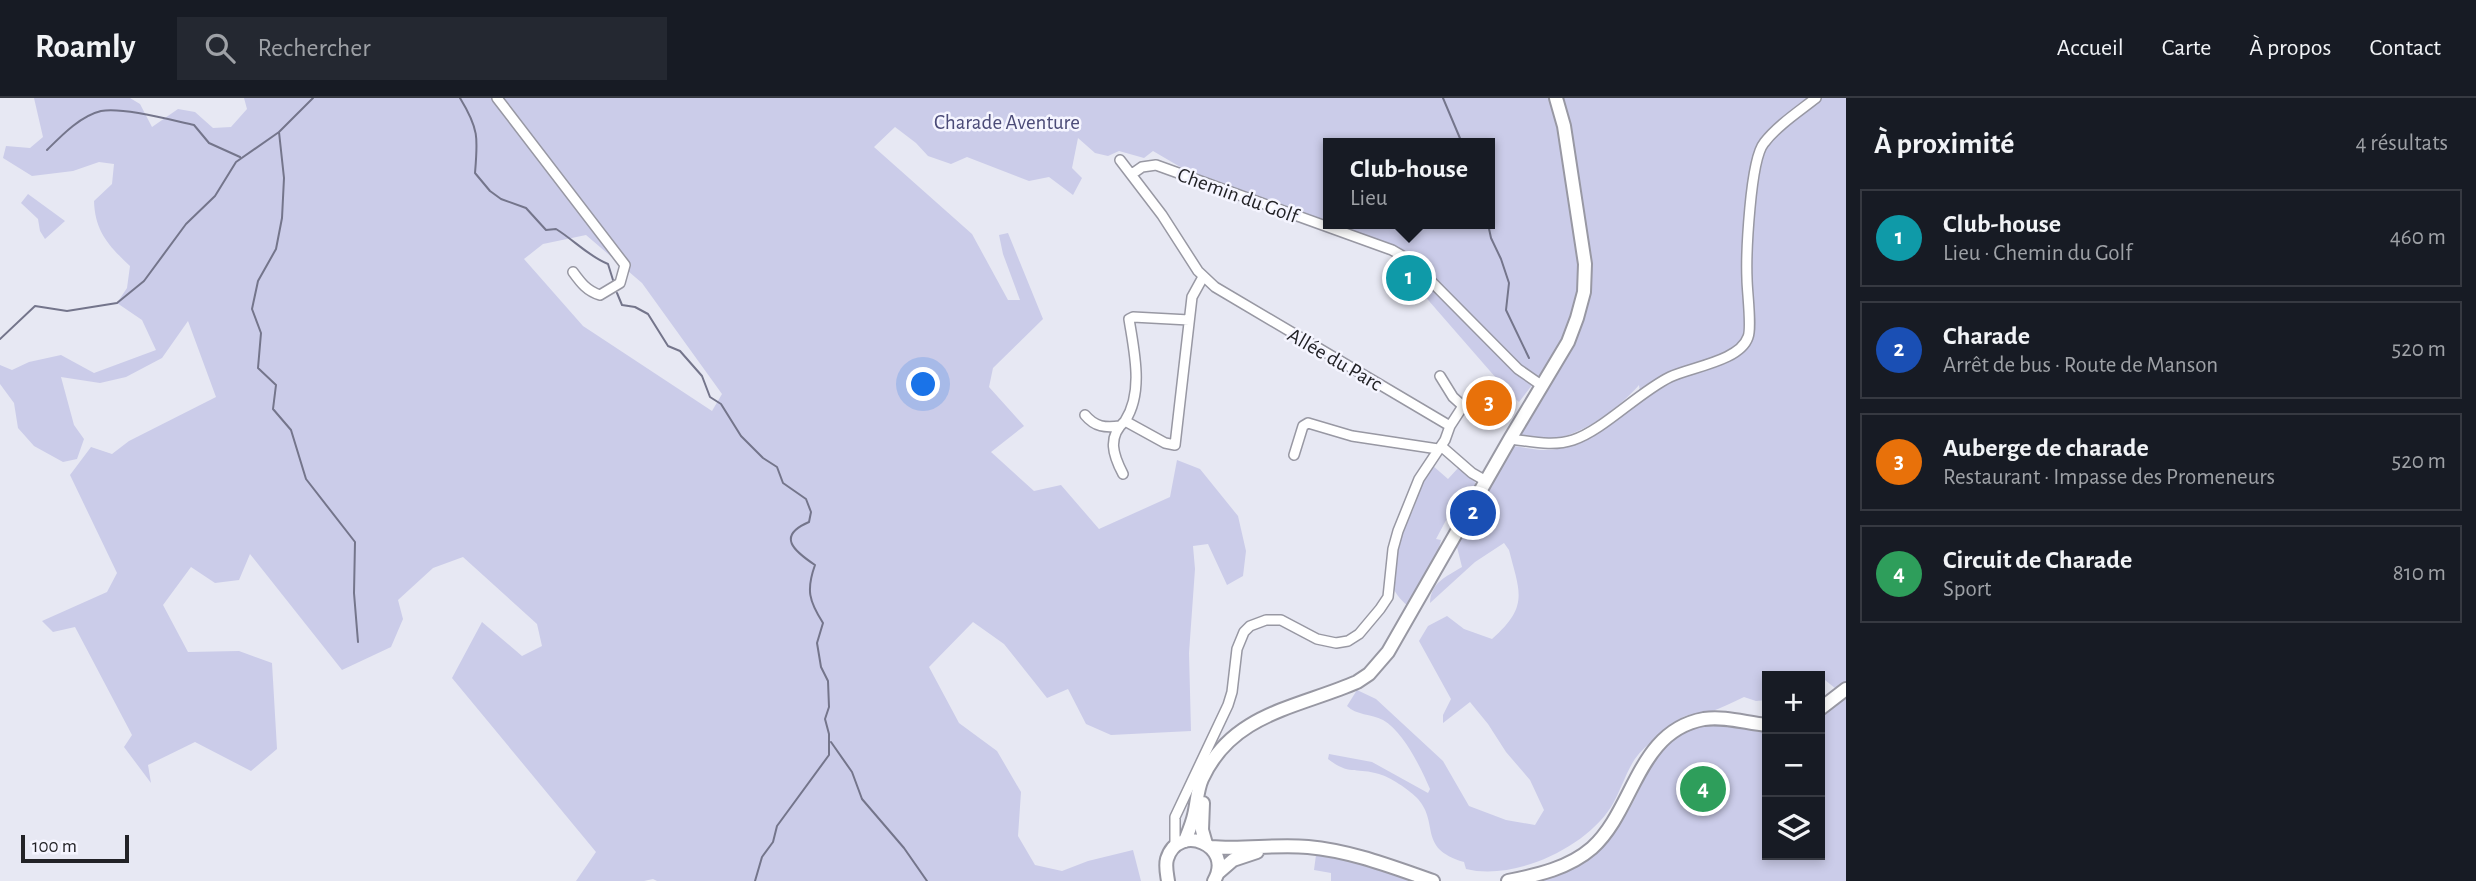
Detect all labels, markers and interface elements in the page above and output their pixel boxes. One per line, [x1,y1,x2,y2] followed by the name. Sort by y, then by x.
[177,17,667,80] search box
[201,29,239,67] icon: search
[35,31,135,64] text: Roamly
[257,35,371,61] text: Rechercher
[2057,36,2124,60] text: Accueil
[2162,36,2211,60] text: Carte
[2249,36,2331,60] text: À propos
[2369,36,2441,60] text: Contact
[934,112,1080,133] park label: Charade Aventure
[1874,129,2014,159] text: À proximité
[2355,132,2448,155] text: 4 résultats
[1323,138,1495,229] popup
[1350,156,1468,182] text: Club-house
[1175,164,1303,228] street label: Chemin du Golf
[1350,187,1387,210] text: Lieu
[1943,211,2061,237] text: Club-house
[1895,226,1903,249] text: 1
[2390,226,2446,249] text: 460 m
[1943,242,2132,265] text: Lieu · Chemin du Golf
[1386,252,1432,304] pin: 1
[1943,323,2030,349] text: Charade
[1284,324,1386,395] street label: Allée du Parc
[1894,338,1904,361] text: 2
[2392,338,2446,361] text: 520 m
[1943,354,2218,377] text: Arrêt de bus · Route de Manson
[906,367,940,401] your location
[1466,377,1512,429] pin: 3
[1943,435,2149,461] text: Auberge de charade
[1894,450,1904,473] text: 3
[2392,450,2446,473] text: 520 m
[1943,466,2275,489] text: Restaurant · Impasse des Promeneurs
[1450,487,1496,539] pin: 2
[1943,547,2132,573] text: Circuit de Charade
[1893,562,1905,585] text: 4
[2393,562,2446,585] text: 810 m
[1943,578,1991,601] text: Sport
[1762,671,1825,860] map controls
[1762,671,1825,734] button: +
[1762,734,1825,797] button: −
[1680,763,1726,815] pin: 4
[1762,797,1825,860] button: layers
[21,832,130,864] scale bar
[32,837,77,856] text: 100 m

